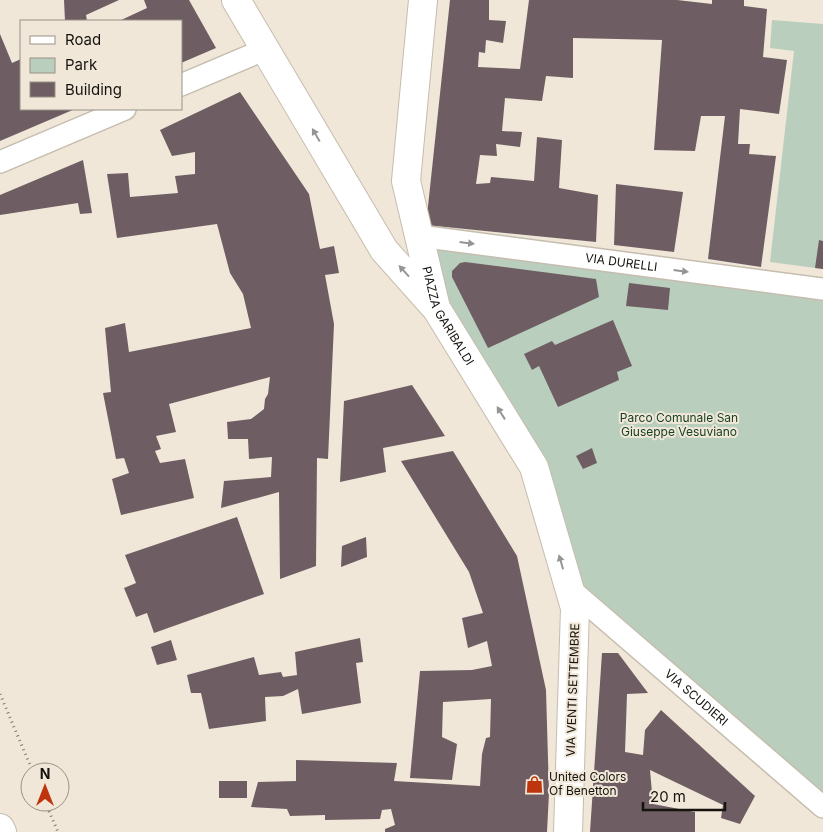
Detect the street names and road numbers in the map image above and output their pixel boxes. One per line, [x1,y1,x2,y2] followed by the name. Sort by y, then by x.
[584,250,658,274] street label: VIA DURELLI
[419,265,477,368] street label: PIAZZA GARIBALDI
[563,623,582,757] street label: VIA VENTI SETTEMBRE
[662,666,731,729] street label: VIA SCUDIERI

